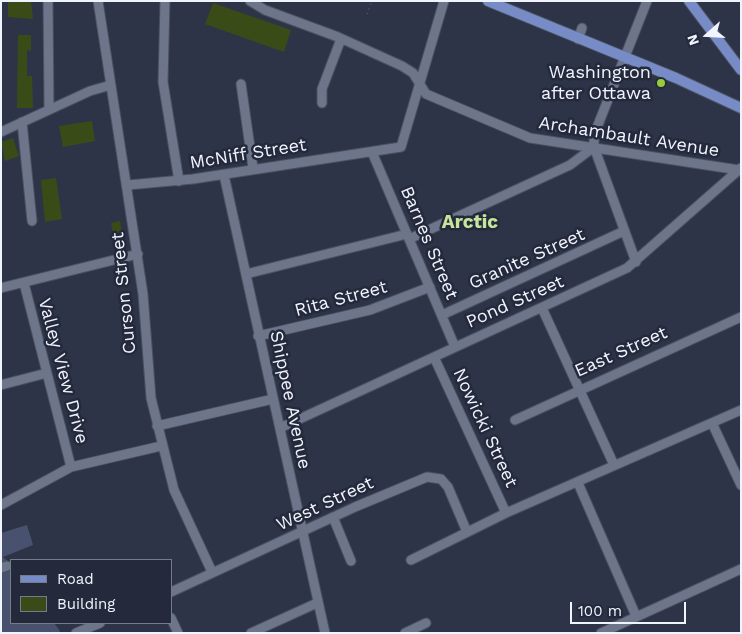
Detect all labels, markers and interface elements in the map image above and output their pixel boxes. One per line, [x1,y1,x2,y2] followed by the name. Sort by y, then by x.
[682,10,732,60] north arrow
[684,32,702,47] text: N
[541,62,651,104] place label: Washington after Ottawa
[655,77,667,89] marker: Washington after Ottawa
[537,112,721,162] street label: Archambault Avenue
[188,134,308,174] street label: McNiff Street
[395,183,463,303] street label: Barnes Street
[442,211,498,233] district label: Arctic
[466,224,588,294] street label: Granite Street
[107,231,141,355] street label: Curson Street
[463,271,567,333] street label: Pond Street
[292,276,390,322] street label: Rita Street
[33,296,93,446] street label: Valley View Drive
[571,322,671,382] street label: East Street
[265,329,315,471] street label: Shippee Avenue
[448,365,522,491] street label: Nowicki Street
[273,472,377,536] street label: West Street
[10,559,172,624] legend
[57,570,94,588] text: Road
[572,592,688,624] scale bar
[57,595,115,613] text: Building
[578,602,622,620] text: 100 m

